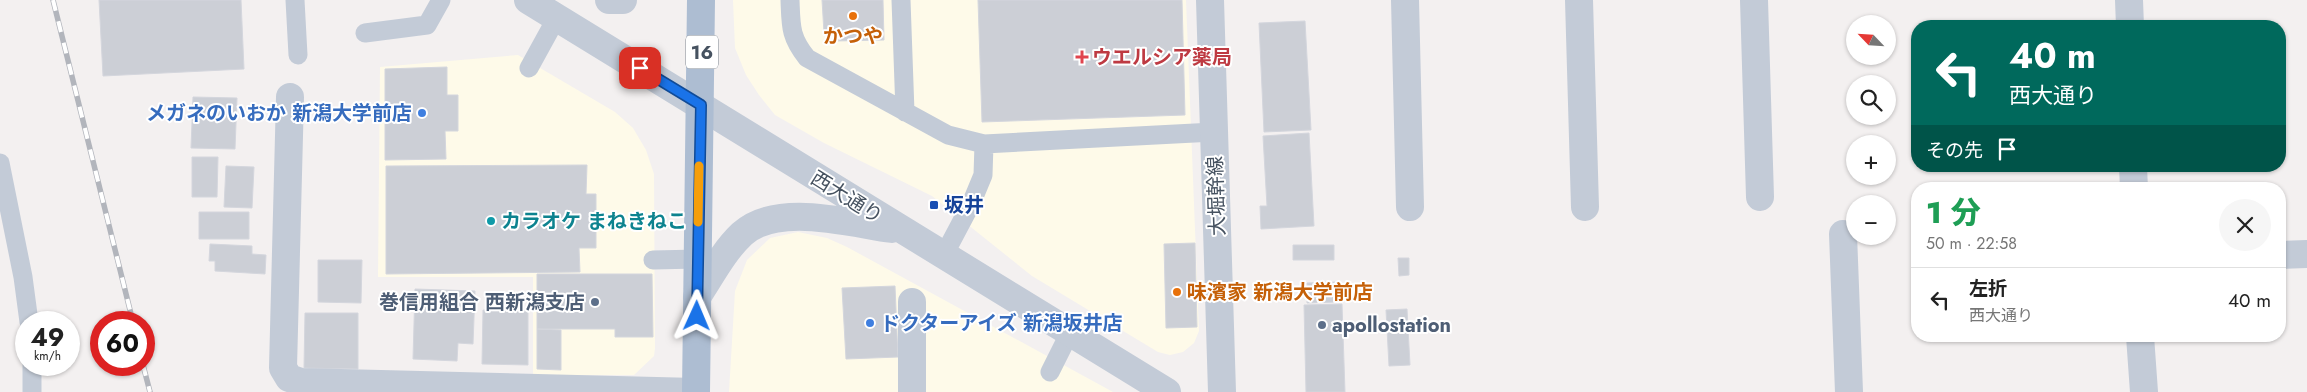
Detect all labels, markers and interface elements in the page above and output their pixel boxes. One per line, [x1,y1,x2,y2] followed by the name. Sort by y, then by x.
[847,10,859,22] marker: かつや
[1846,15,1896,65] north arrow
[1846,15,1896,245] map controls
[823,22,883,51] place label: かつや
[2009,31,2096,81] text: 40 m
[686,36,718,68] road number: 16
[1926,40,1991,105] icon: left
[1092,43,1232,72] place label: ウエルシア薬局
[619,47,661,89] pin
[1076,51,1088,63] marker: ウエルシア薬局
[626,54,654,82] icon: arrive
[1846,75,1896,125] button: search
[2009,79,2097,111] text: 西大通り
[146,99,412,128] place label: メガネのいおか 新潟大学前店
[416,107,428,119] marker: メガネのいおか 新潟大学前店
[1846,135,1896,185] button: +
[1993,135,2021,163] icon: arrive
[1926,137,1983,164] text: その先
[1201,156,1232,236] street label: 大堀幹線
[805,164,888,231] street label: 西大通り
[944,191,984,220] place label: 坂井
[1926,191,1981,234] text: 1 分
[1846,195,1896,245] button: −
[928,199,940,211] marker: 坂井
[2219,199,2271,251] button: close
[501,207,687,236] place label: カラオケ まねきねこ
[485,215,497,227] marker: カラオケ まねきねこ
[1926,232,2017,255] text: 50 m · 22:58
[1969,275,2007,302] text: 左折
[1187,278,1373,307] place label: 味濱家 新潟大学前店
[1171,286,1183,298] marker: 味濱家 新潟大学前店
[1926,286,1954,314] icon: left
[2228,287,2271,314] text: 40 m
[379,288,585,317] place label: 巻信用組合 西新潟支店
[670,289,722,341] position arrow
[589,296,601,308] marker: 巻信用組合 西新潟支店
[1969,304,2033,327] text: 西大通り
[880,309,1123,338] place label: ドクターアイズ 新潟坂井店
[90,311,155,376] speed limit sign: 60
[1332,311,1451,340] place label: apollostation
[864,317,876,329] marker: ドクターアイズ 新潟坂井店
[30,319,65,355] text: 49
[1316,319,1328,331] marker: apollostation
[34,347,61,365] text: km/h

